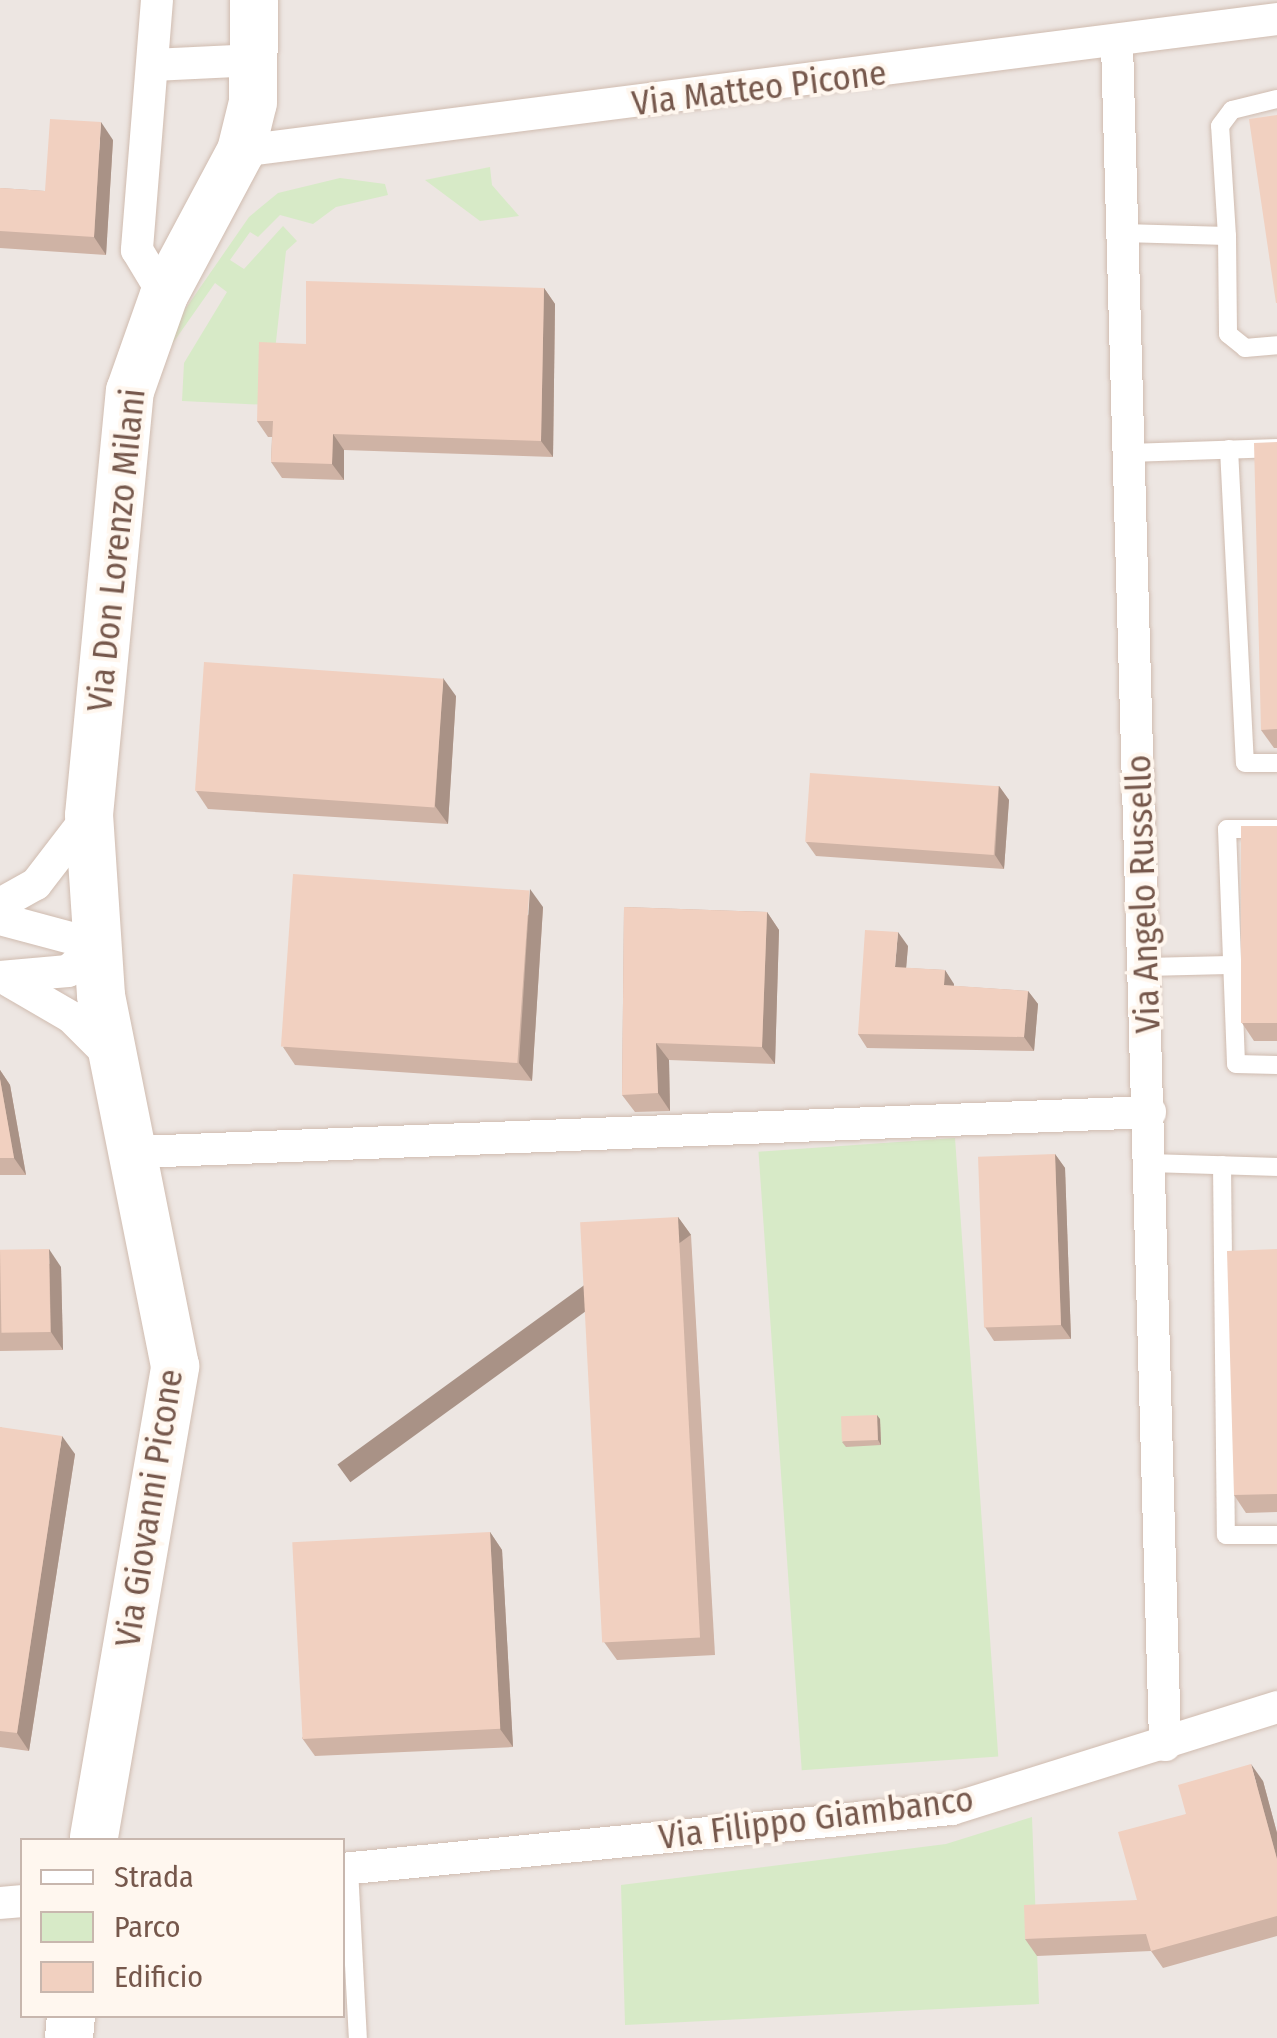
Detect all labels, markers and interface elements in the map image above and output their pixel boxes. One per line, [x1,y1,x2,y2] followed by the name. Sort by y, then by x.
[629,52,889,124] street label: Via Matteo Picone
[78,386,154,714] street label: Via Don Lorenzo Milani
[1117,754,1169,1034] street label: Via Angelo Russello
[106,1366,192,1650] street label: Via Giovanni Picone
[656,1778,976,1858] street label: Via Filippo Giambanco
[20,1838,345,2018] legend
[114,1859,194,1895] text: Strada
[114,1909,181,1945] text: Parco
[114,1959,203,1995] text: Edificio

